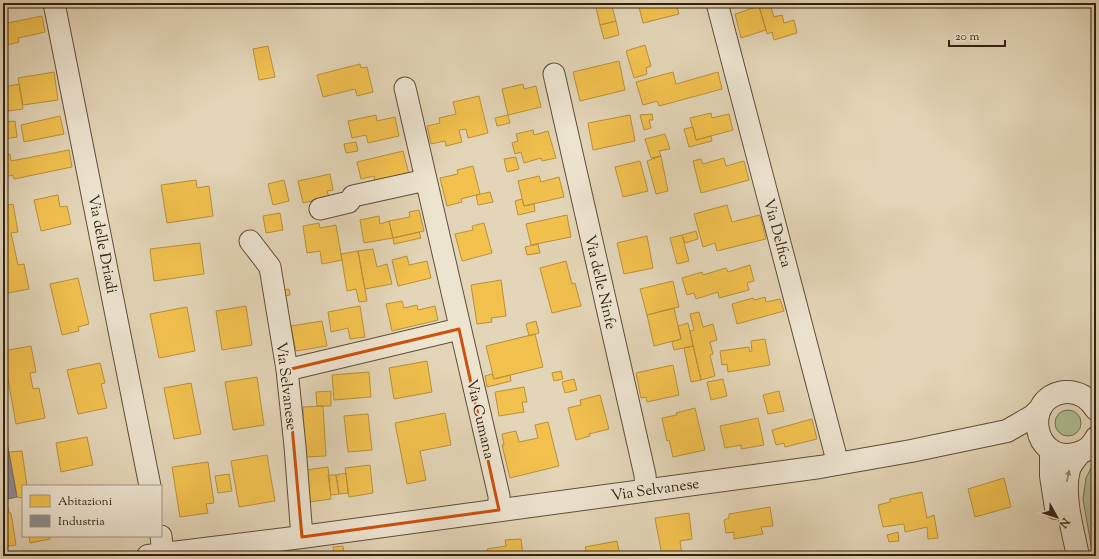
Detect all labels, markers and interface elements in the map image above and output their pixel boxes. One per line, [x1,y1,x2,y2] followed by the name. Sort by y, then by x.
[949,22,1005,48] scale bar
[955,28,980,46] text: 20 m
[82,193,121,296] street label: Via delle Driadi
[757,197,796,270] street label: Via Delfica
[578,233,621,332] street label: Via delle Ninfe
[270,341,301,432] street label: Via Selvanese
[460,377,499,461] street label: Via Cumana
[1065,470,1071,482] one-way arrow
[610,474,701,507] street label: Via Selvanese
[22,485,162,537] legend
[58,493,113,511] text: Abitazioni
[1037,497,1077,537] north arrow
[58,513,105,531] text: Industria
[1055,513,1074,531] text: N

